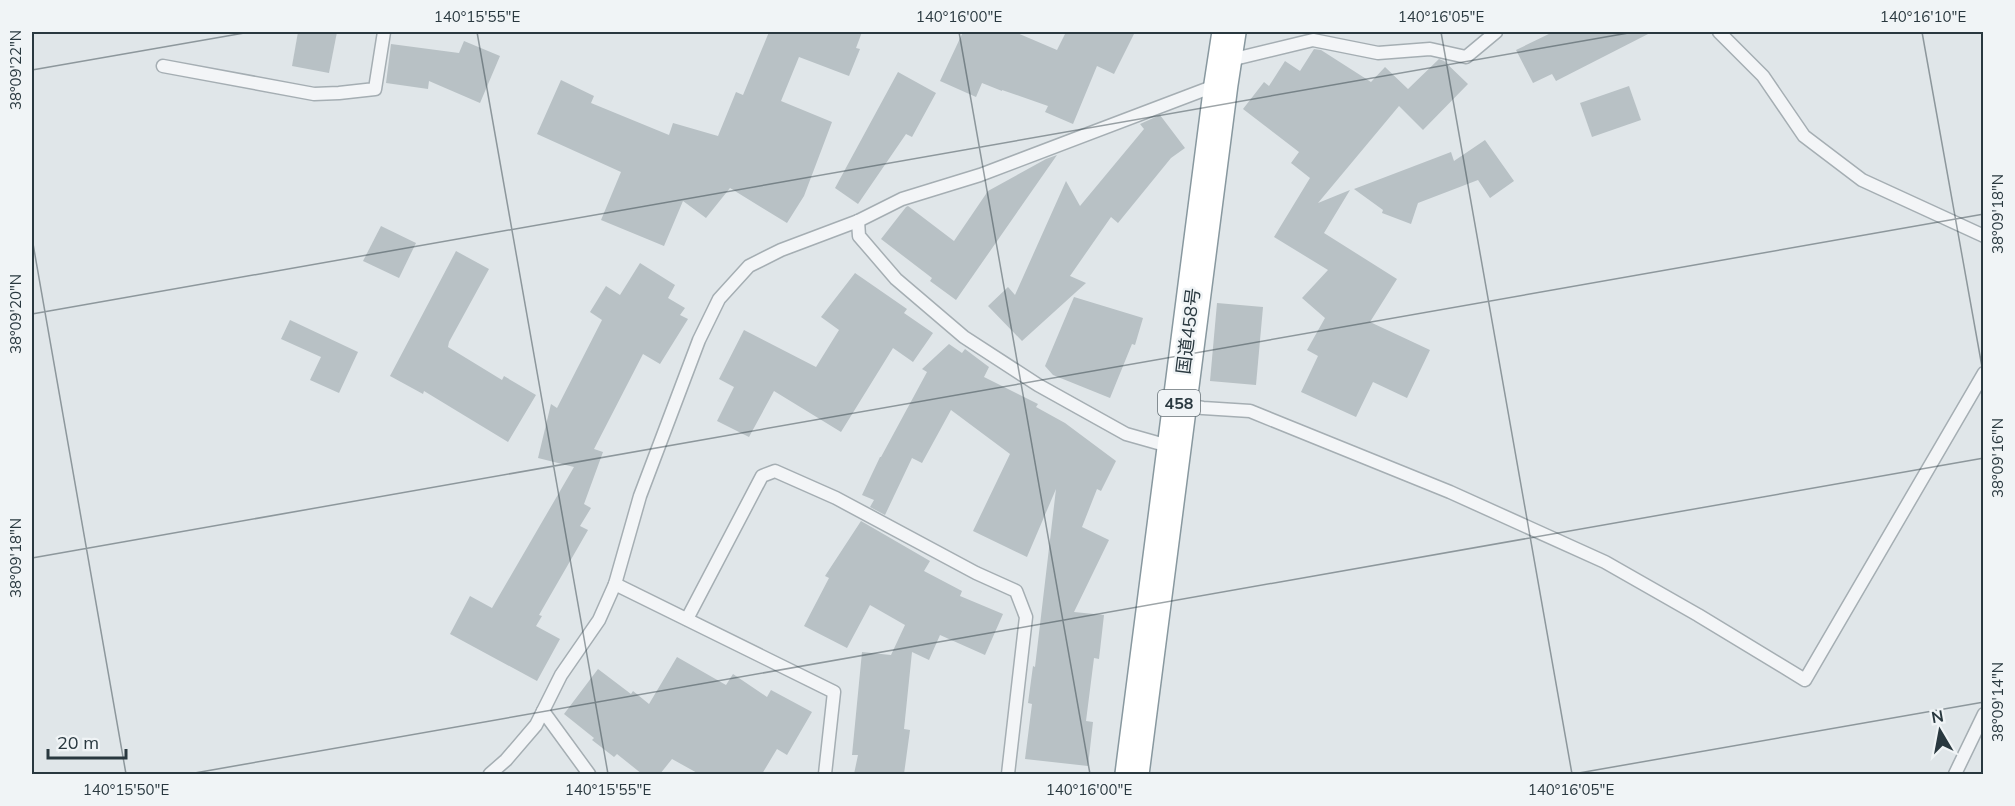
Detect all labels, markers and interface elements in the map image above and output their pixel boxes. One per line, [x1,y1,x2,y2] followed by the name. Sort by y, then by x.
[434,7,520,26] text: 140°15'55"E
[916,7,1002,26] text: 140°16'00"E
[1398,7,1484,26] text: 140°16'05"E
[1880,7,1966,26] text: 140°16'10"E
[6,30,25,110] text: 38°09'22"N
[1988,174,2007,254] text: 38°09'18"N
[6,274,25,354] text: 38°09'20"N
[1171,287,1205,375] street label: 国道458号
[1158,390,1200,416] road number: 458
[1988,418,2007,498] text: 38°09'16"N
[6,518,25,598] text: 38°09'18"N
[1988,662,2007,742] text: 38°09'14"N
[1910,701,1970,761] north arrow
[1930,705,1945,727] text: N
[48,722,126,760] scale bar
[57,731,99,754] text: 20 m
[83,780,169,799] text: 140°15'50"E
[565,780,651,799] text: 140°15'55"E
[1046,780,1132,799] text: 140°16'00"E
[1528,780,1614,799] text: 140°16'05"E

